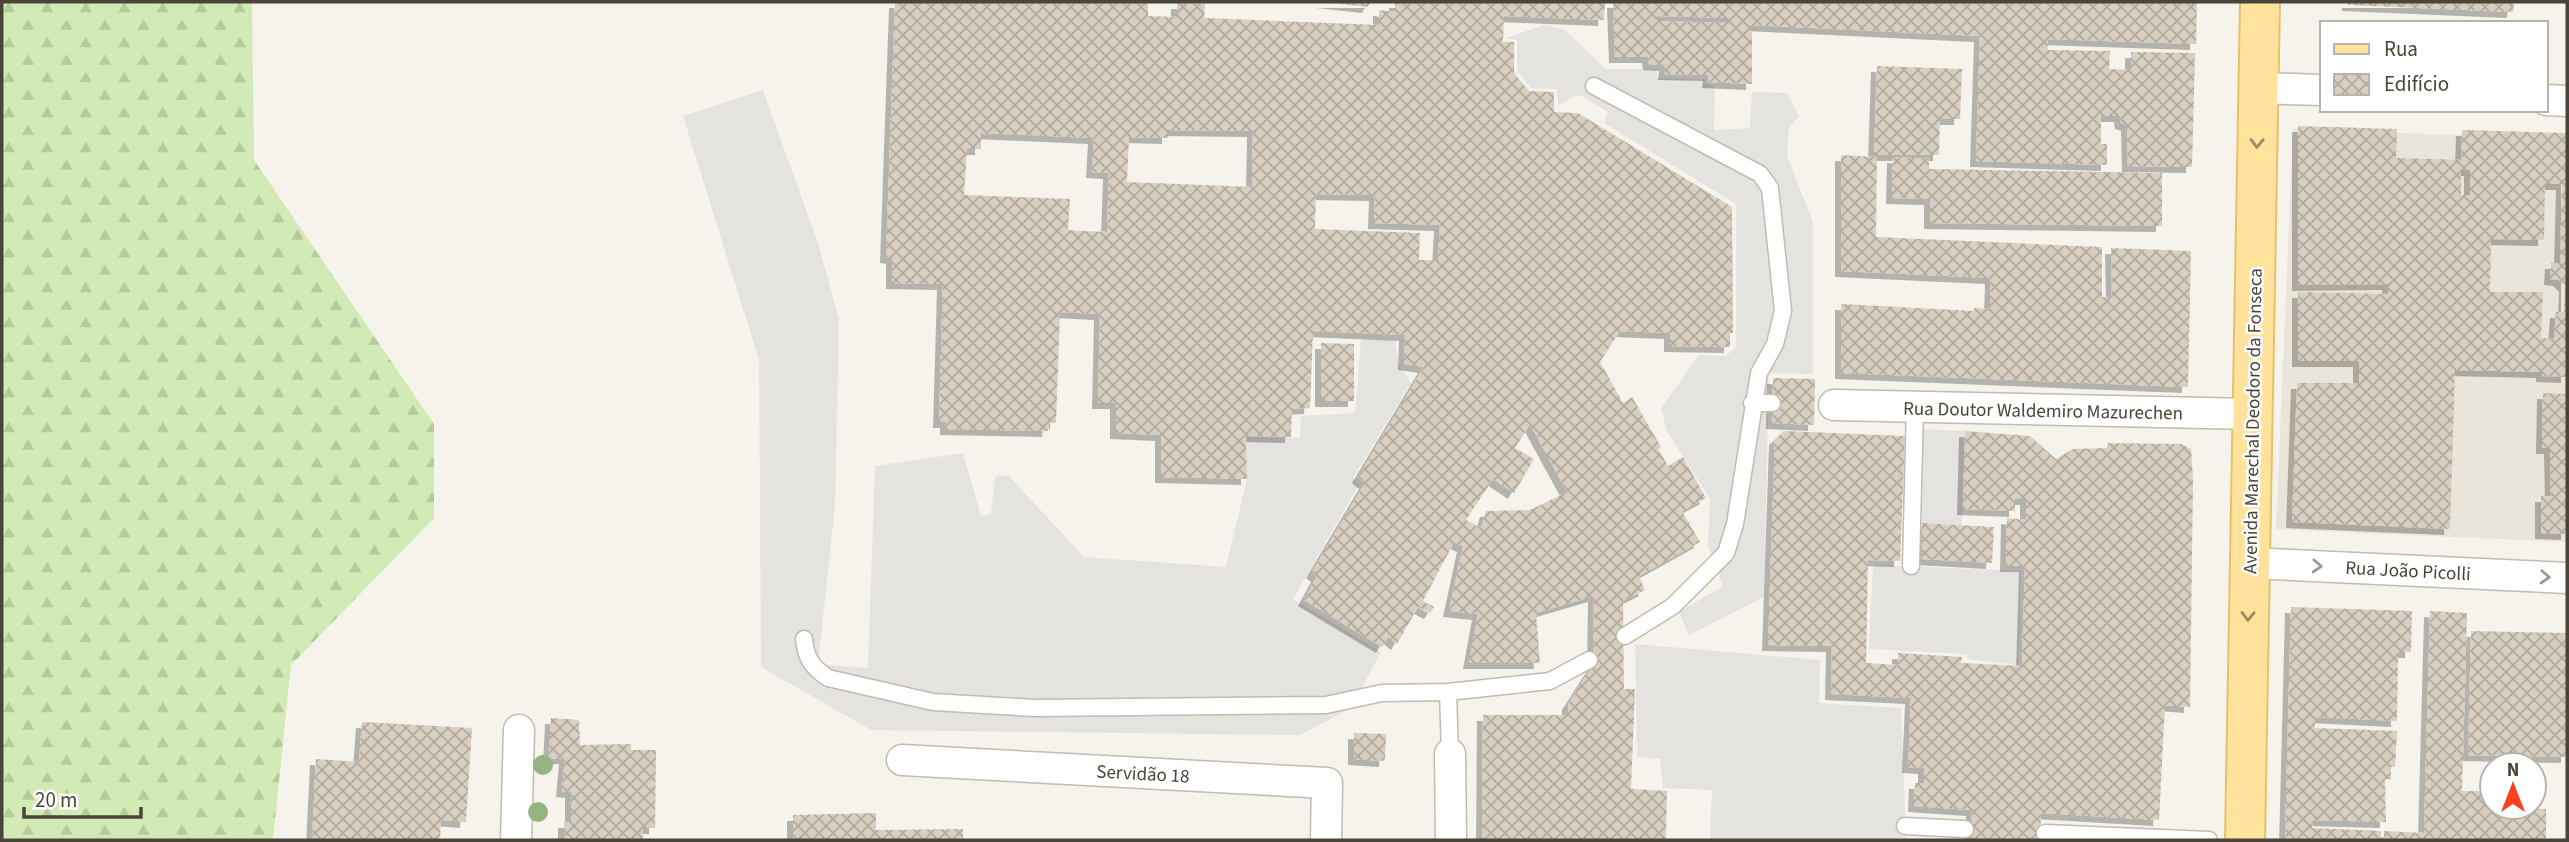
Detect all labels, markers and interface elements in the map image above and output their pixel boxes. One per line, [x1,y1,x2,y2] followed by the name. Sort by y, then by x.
[2320,21,2548,112] legend
[2384,34,2418,64] text: Rua
[2384,69,2449,99] text: Edifício
[2249,138,2264,149] one-way arrow
[2237,268,2270,574] street label: Avenida Marechal Deodoro da Fonseca
[1903,396,2183,427] street label: Rua Doutor Waldemiro Mazurechen
[2344,555,2471,588] street label: Rua João Picolli
[2312,558,2323,573] one-way arrow
[2539,569,2550,584] one-way arrow
[2241,611,2256,622] one-way arrow
[2478,751,2548,821] north arrow
[2507,757,2519,784] text: N
[1096,759,1190,790] street label: Servidão 18
[24,776,142,820] scale bar
[35,785,77,815] text: 20 m

